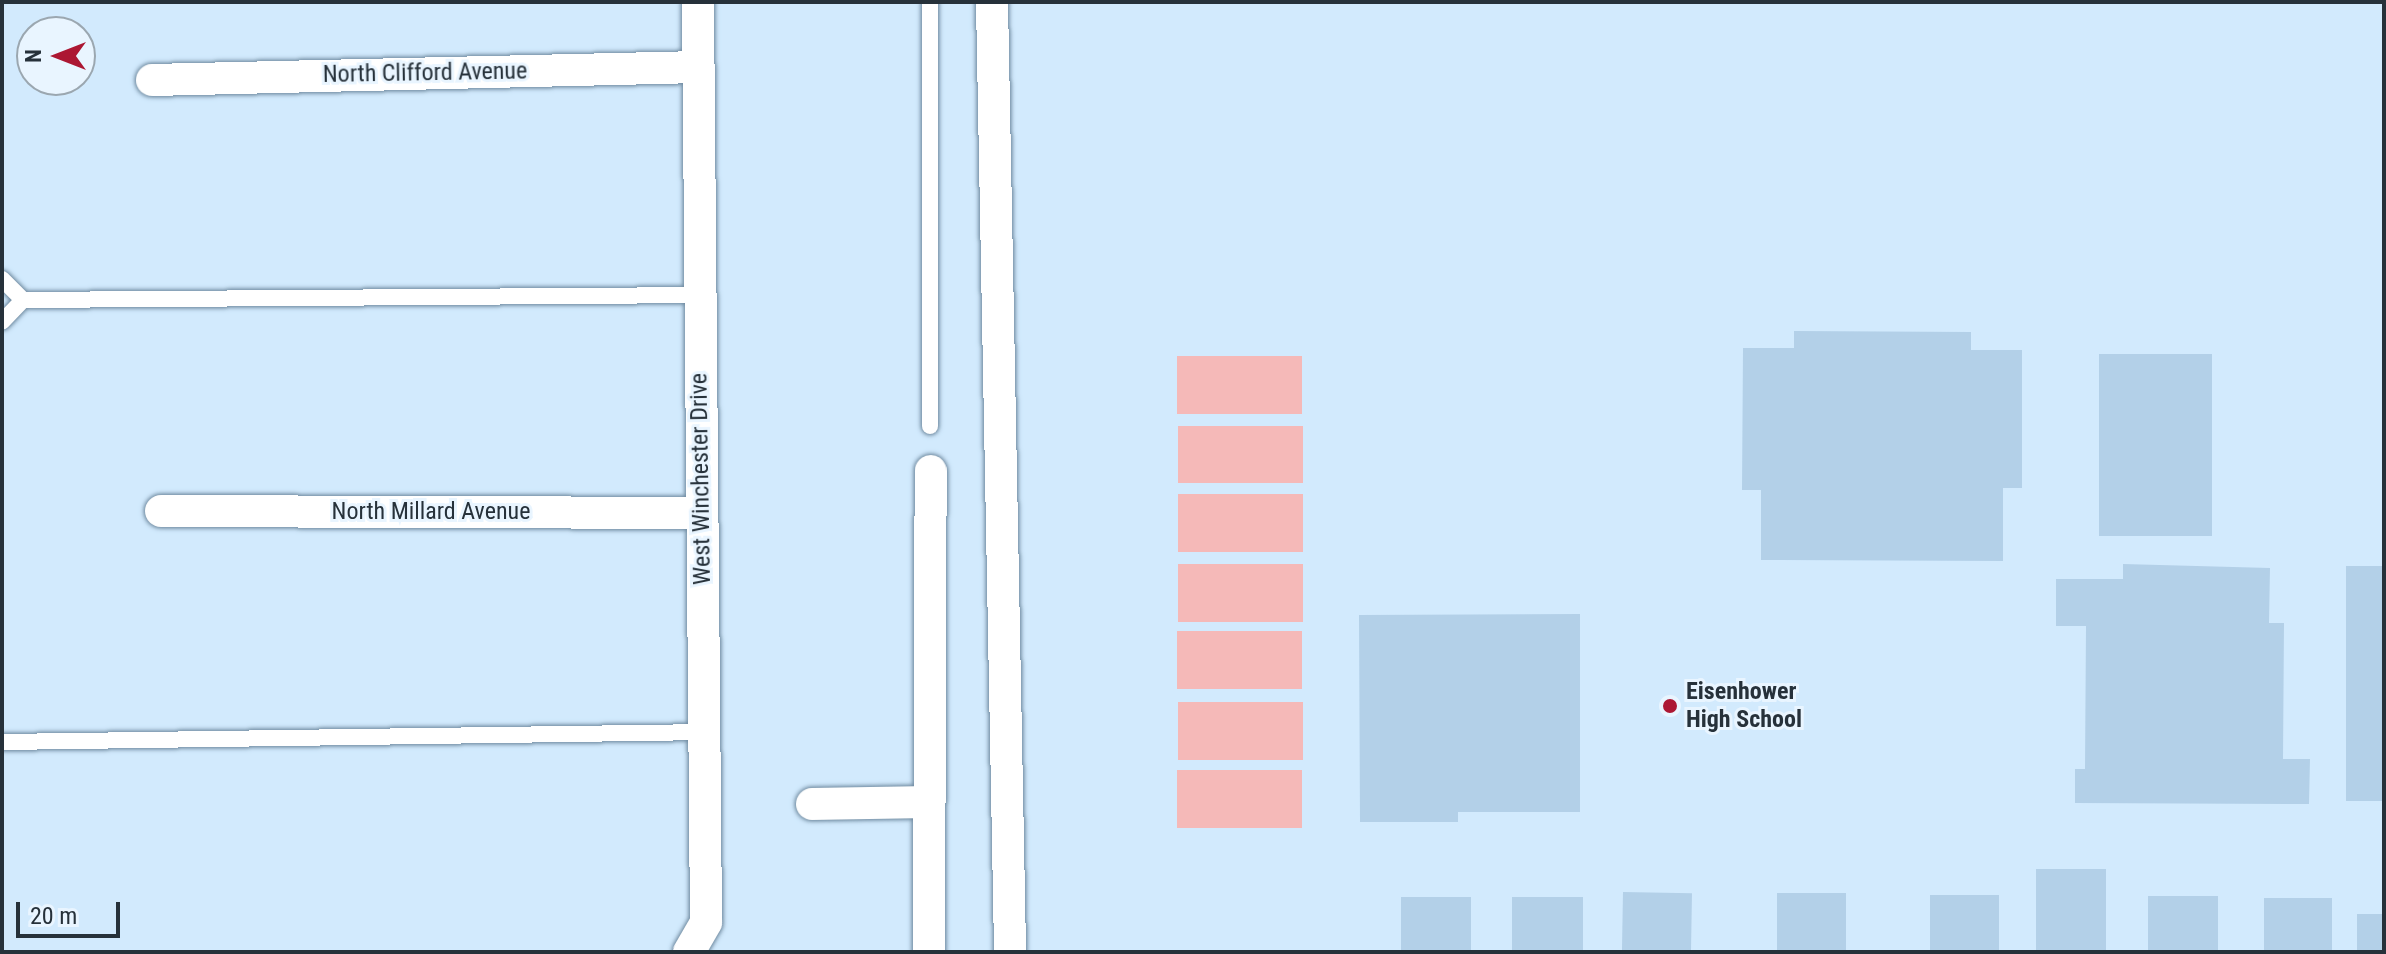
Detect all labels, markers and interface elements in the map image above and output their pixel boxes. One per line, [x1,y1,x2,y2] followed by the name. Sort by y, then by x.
[16,16,96,96] north arrow
[21,49,46,63] text: N
[323,57,527,89] street label: North Clifford Avenue
[685,373,717,585] street label: West Winchester Drive
[332,498,530,526] street label: North Millard Avenue
[1686,678,1802,734] place label: Eisenhower High School
[1661,697,1679,715] marker: Eisenhower High School
[20,886,124,936] scale bar
[30,902,77,930] text: 20 m

